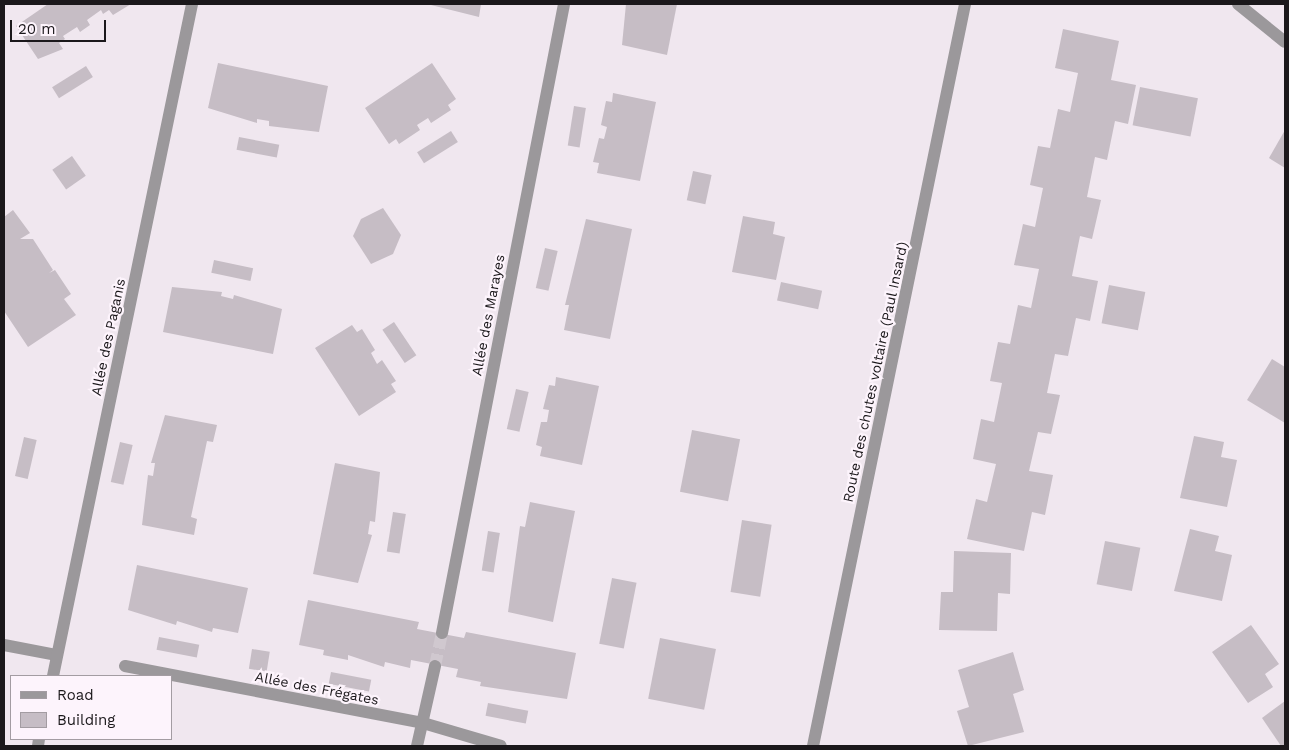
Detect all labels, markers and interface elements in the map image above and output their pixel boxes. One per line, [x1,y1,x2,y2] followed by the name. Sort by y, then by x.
[12,10,109,42] scale bar
[18,20,56,38] text: 20 m
[839,240,911,504] street label: Route des chutes voltaire (Paul Insard)
[468,253,508,377] street label: Allée des Marayes
[87,277,129,397] street label: Allée des Paganis
[254,668,380,708] street label: Allée des Frégates
[10,675,172,740] legend
[57,686,94,704] text: Road
[57,711,115,729] text: Building

